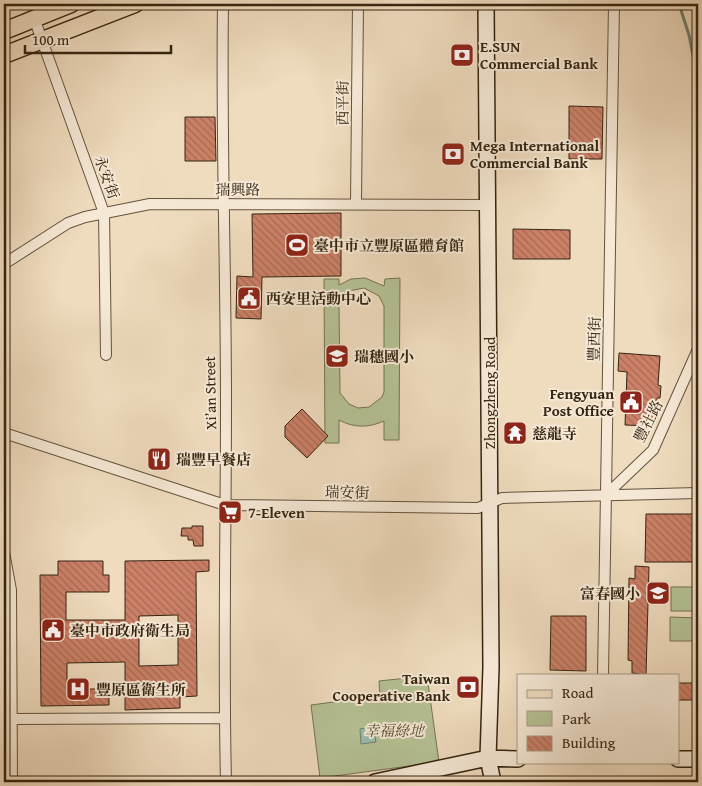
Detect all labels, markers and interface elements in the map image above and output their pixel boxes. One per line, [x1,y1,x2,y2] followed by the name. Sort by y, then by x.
[25,22,171,54] scale bar
[32,29,70,50] text: 100 m
[480,36,598,74] place label: E.SUN Commercial Bank
[449,42,475,68] bank icon: E.SUN Commercial Bank
[332,80,353,126] street label: 西平街
[470,135,599,173] place label: Mega International Commercial Bank
[440,141,466,167] bank icon: Mega International Commercial Bank
[89,152,125,202] street label: 永安街
[215,179,261,200] street label: 瑞興路
[284,232,310,258] sports icon: 臺中市立豐原區體育館
[314,235,464,256] place label: 臺中市立豐原區體育館
[236,285,262,311] public building icon: 西安里活動中心
[266,288,371,309] place label: 西安里活動中心
[583,316,605,362] street label: 豐西街
[479,337,500,449] street label: Zhongzheng Road
[324,343,350,369] school or university icon: 瑞穗國小
[354,346,414,367] place label: 瑞穗國小
[199,355,221,430] street label: Xi’an Street
[543,383,614,421] place label: Fengyuan Post Office
[618,389,644,415] public building icon: Fengyuan Post Office
[628,396,668,446] street label: 豐社路
[502,420,528,446] temple icon: 慈龍寺
[532,423,577,444] place label: 慈龍寺
[146,446,172,472] restaurant icon: 瑞豐早餐店
[176,449,251,470] place label: 瑞豐早餐店
[324,481,370,503] street label: 瑞安街
[217,499,243,525] supermarket icon: 7-Eleven
[248,502,305,523] place label: 7-Eleven
[645,580,671,606] school or university icon: 富春國小
[580,583,640,604] place label: 富春國小
[40,617,66,643] public building icon: 臺中市政府衛生局
[70,620,190,641] place label: 臺中市政府衛生局
[333,668,450,706] place label: Taiwan Cooperative Bank
[455,674,481,700] bank icon: Taiwan Cooperative Bank
[517,674,680,764] legend
[65,676,91,702] hospital icon: 豐原區衛生所
[96,679,186,700] place label: 豐原區衛生所
[562,682,593,703] text: Road
[562,708,591,729] text: Park
[364,720,426,741] park label: 幸福綠地
[562,732,616,753] text: Building

